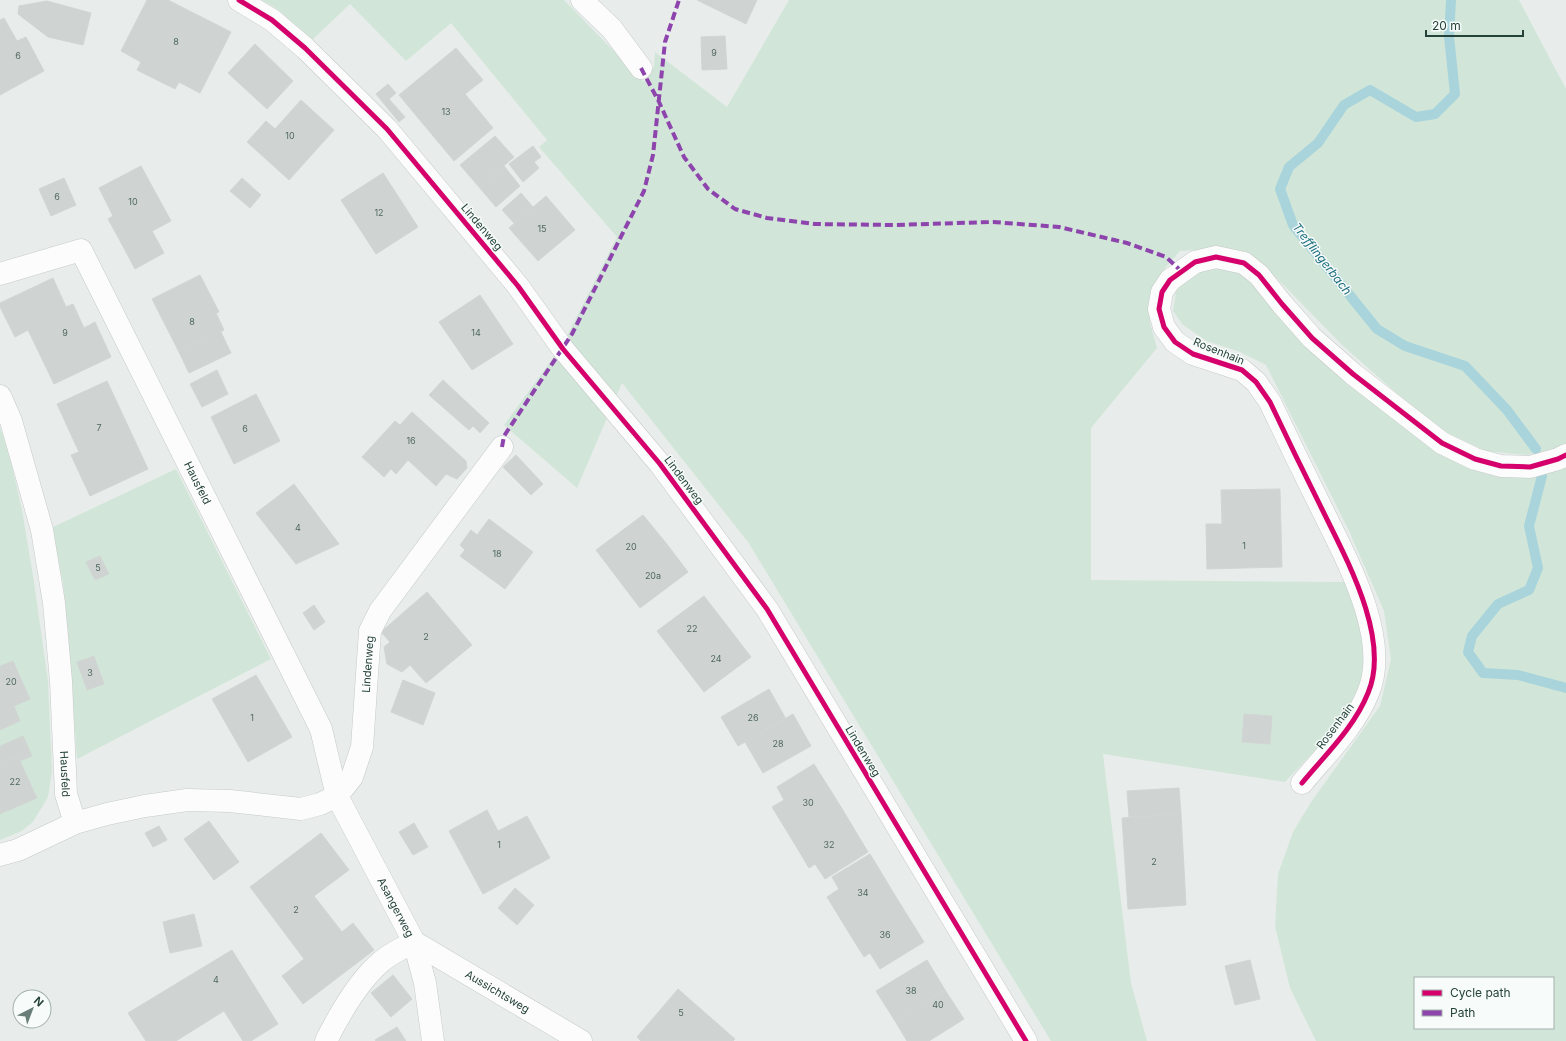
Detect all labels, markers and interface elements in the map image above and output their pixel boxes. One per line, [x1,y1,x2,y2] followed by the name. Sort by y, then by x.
[1426,12,1523,38] scale bar
[1432,18,1461,33] text: 20 m
[173,36,179,47] house number: 8
[711,47,717,58] house number: 9
[15,50,21,61] house number: 6
[441,106,451,117] house number: 13
[285,130,295,141] house number: 10
[54,191,60,202] house number: 6
[128,196,138,207] house number: 10
[458,201,506,253] street label: Lindenweg
[374,207,384,218] house number: 12
[1290,220,1355,298] water label: Trefflingerbach
[537,223,547,234] house number: 15
[189,316,195,327] house number: 8
[62,327,68,338] house number: 9
[471,327,481,338] house number: 14
[1191,334,1247,368] street label: Rosenhain
[96,422,102,433] house number: 7
[242,423,248,434] house number: 6
[406,435,416,446] house number: 16
[661,453,707,507] street label: Lindenweg
[181,459,214,507] street label: Hausfeld
[295,522,301,533] house number: 4
[1242,540,1246,551] house number: 1
[625,541,637,552] house number: 20
[492,548,502,559] house number: 18
[95,562,101,573] house number: 5
[645,570,661,581] house number: 20a
[687,623,697,634] house number: 22
[423,631,429,642] house number: 2
[359,635,377,693] street label: Lindenweg
[710,653,722,664] house number: 24
[87,667,93,678] house number: 3
[5,676,17,687] house number: 20
[1313,700,1357,752] street label: Rosenhain
[250,712,254,723] house number: 1
[747,712,759,723] house number: 26
[842,723,884,779] street label: Lindenweg
[772,738,784,749] house number: 28
[57,751,73,797] street label: Hausfeld
[10,776,20,787] house number: 22
[802,797,814,808] house number: 30
[497,839,501,850] house number: 1
[823,839,835,850] house number: 32
[1151,856,1157,867] house number: 2
[374,875,417,940] street label: Asangerweg
[857,887,869,898] house number: 34
[293,904,299,915] house number: 2
[879,929,891,940] house number: 36
[463,967,532,1016] street label: Aussichtsweg
[213,974,219,985] house number: 4
[1414,977,1554,1029] legend
[905,985,917,996] house number: 38
[1450,985,1511,1000] text: Cycle path
[12,989,52,1029] north arrow
[31,994,46,1010] text: N
[932,999,944,1010] house number: 40
[1450,1005,1475,1020] text: Path
[678,1007,684,1018] house number: 5

